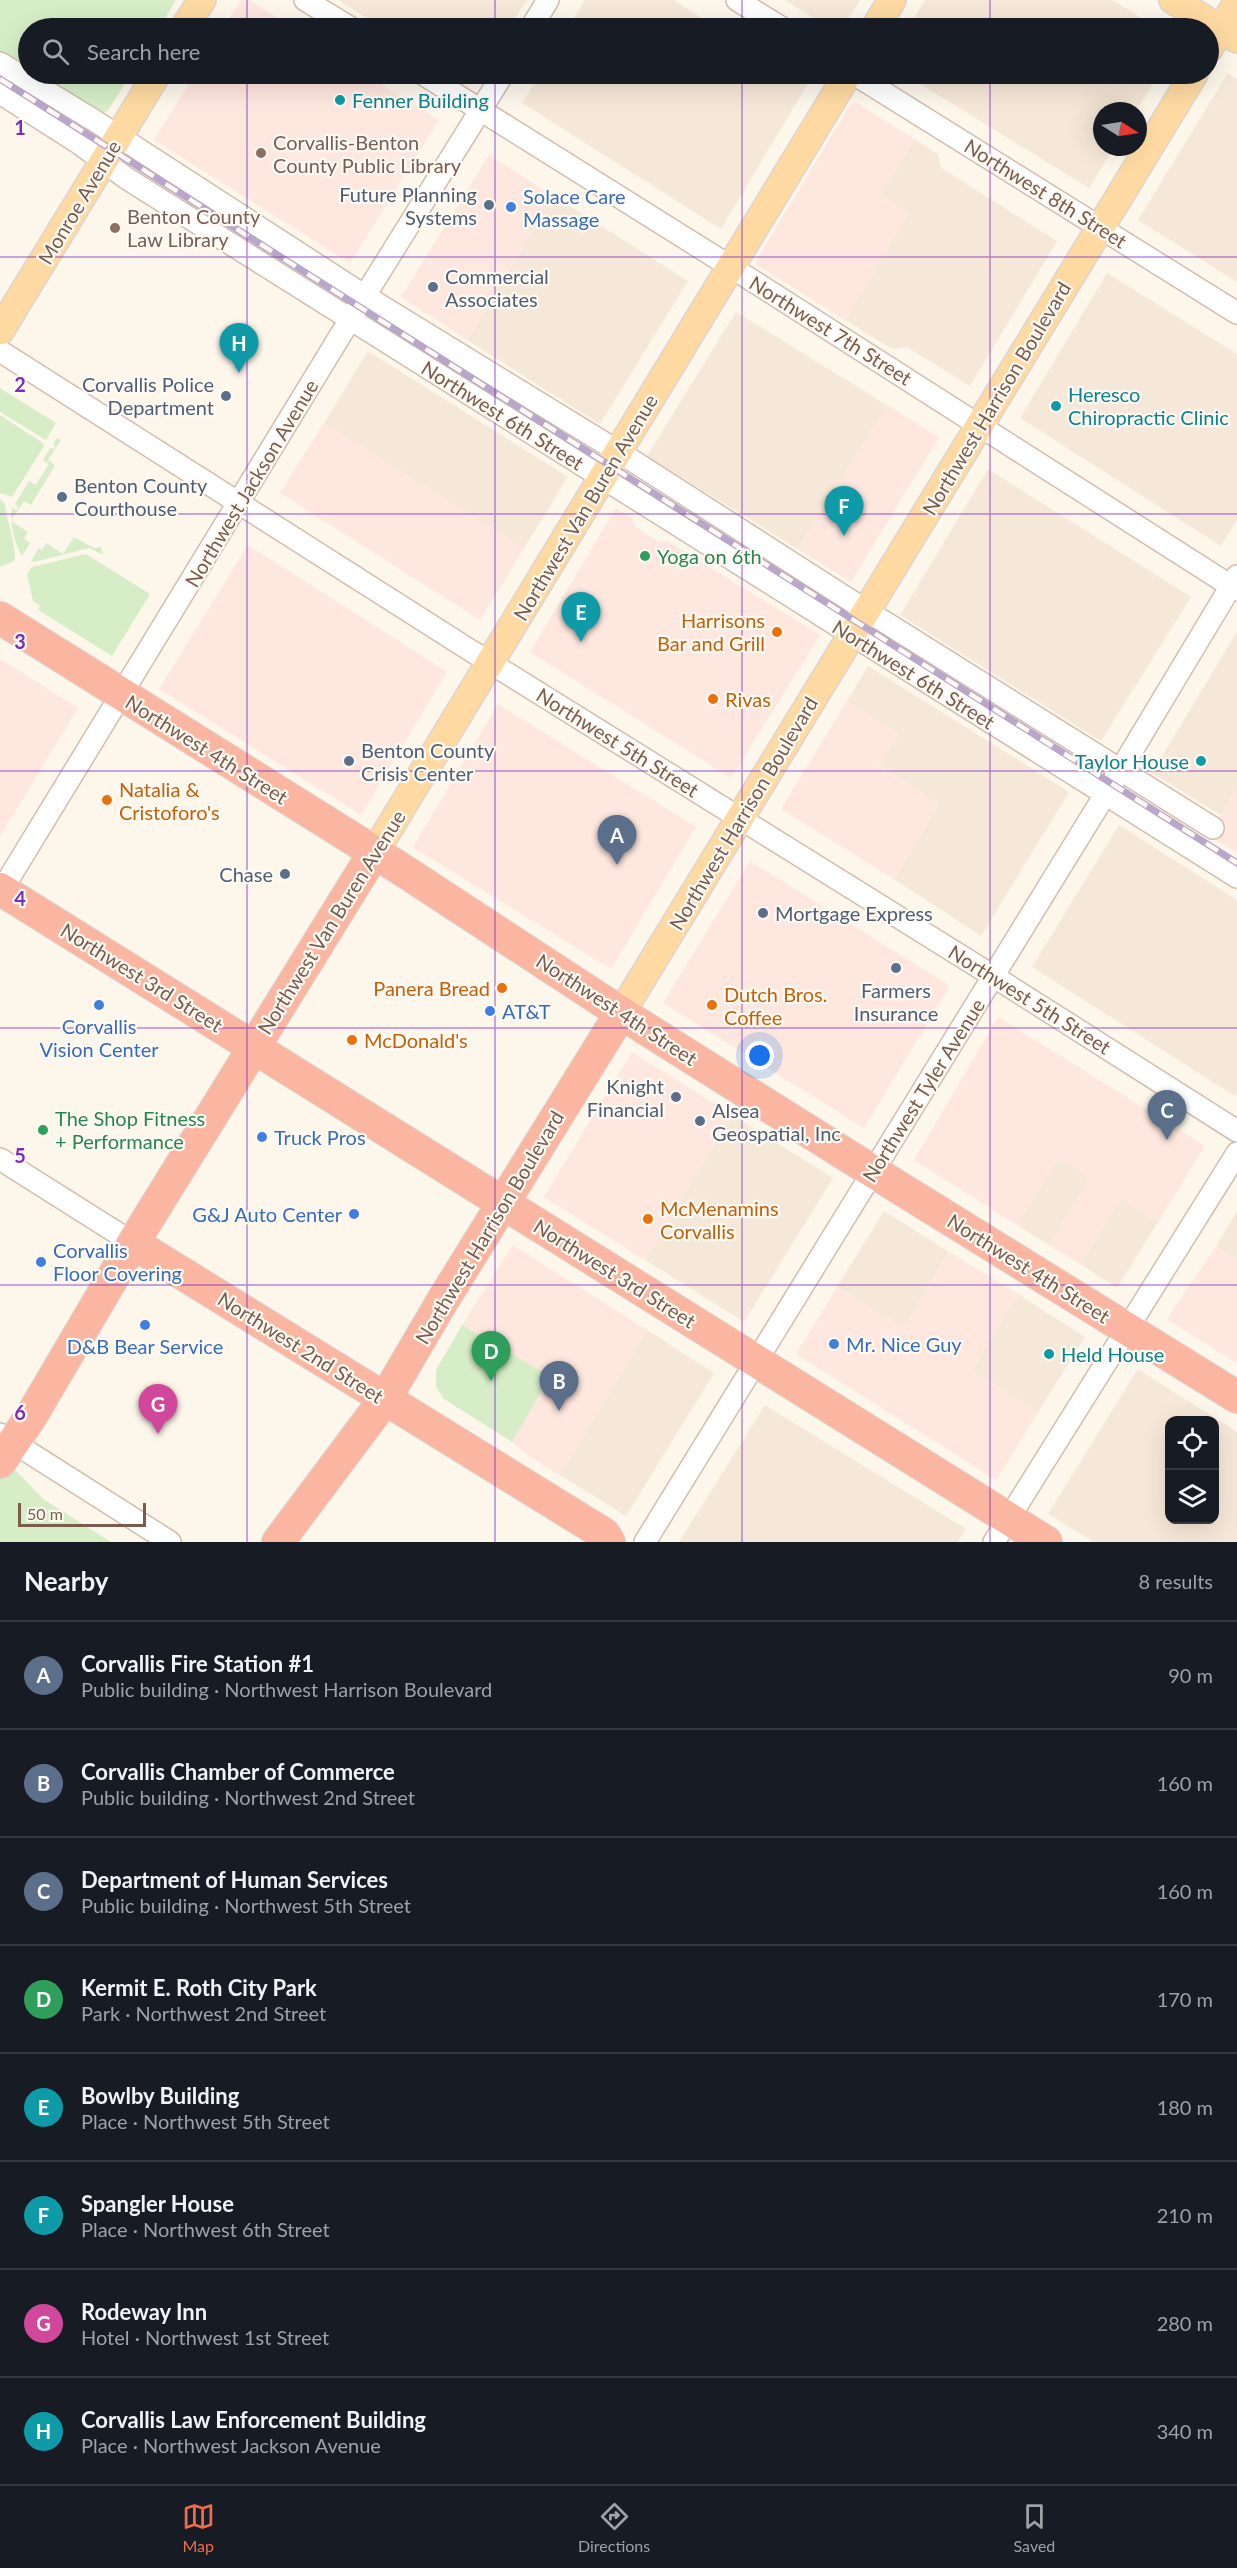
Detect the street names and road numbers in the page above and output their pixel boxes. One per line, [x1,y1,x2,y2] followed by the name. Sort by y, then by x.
[960,133,1132,253] street label: Northwest 8th Street
[33,136,125,268] street label: Monroe Avenue
[745,270,917,390] street label: Northwest 7th Street
[917,277,1075,519] street label: Northwest Harrison Boulevard
[417,355,589,475] street label: Northwest 6th Street
[179,375,323,591] street label: Northwest Jackson Avenue
[508,390,662,624] street label: Northwest Van Buren Avenue
[828,614,1000,734] street label: Northwest 6th Street
[532,682,704,802] street label: Northwest 5th Street
[121,689,293,809] street label: Northwest 4th Street
[664,692,822,934] street label: Northwest Harrison Boulevard
[252,806,410,1038] street label: Northwest Van Buren Avenue
[57,917,227,1037] street label: Northwest 3rd Street
[944,939,1116,1059] street label: Northwest 5th Street
[532,948,702,1070] street label: Northwest 4th Street
[857,994,989,1186] street label: Northwest Tyler Avenue
[410,1106,568,1348] street label: Northwest Harrison Boulevard
[943,1208,1115,1328] street label: Northwest 4th Street
[530,1213,700,1333] street label: Northwest 3rd Street
[214,1286,388,1408] street label: Northwest 2nd Street

